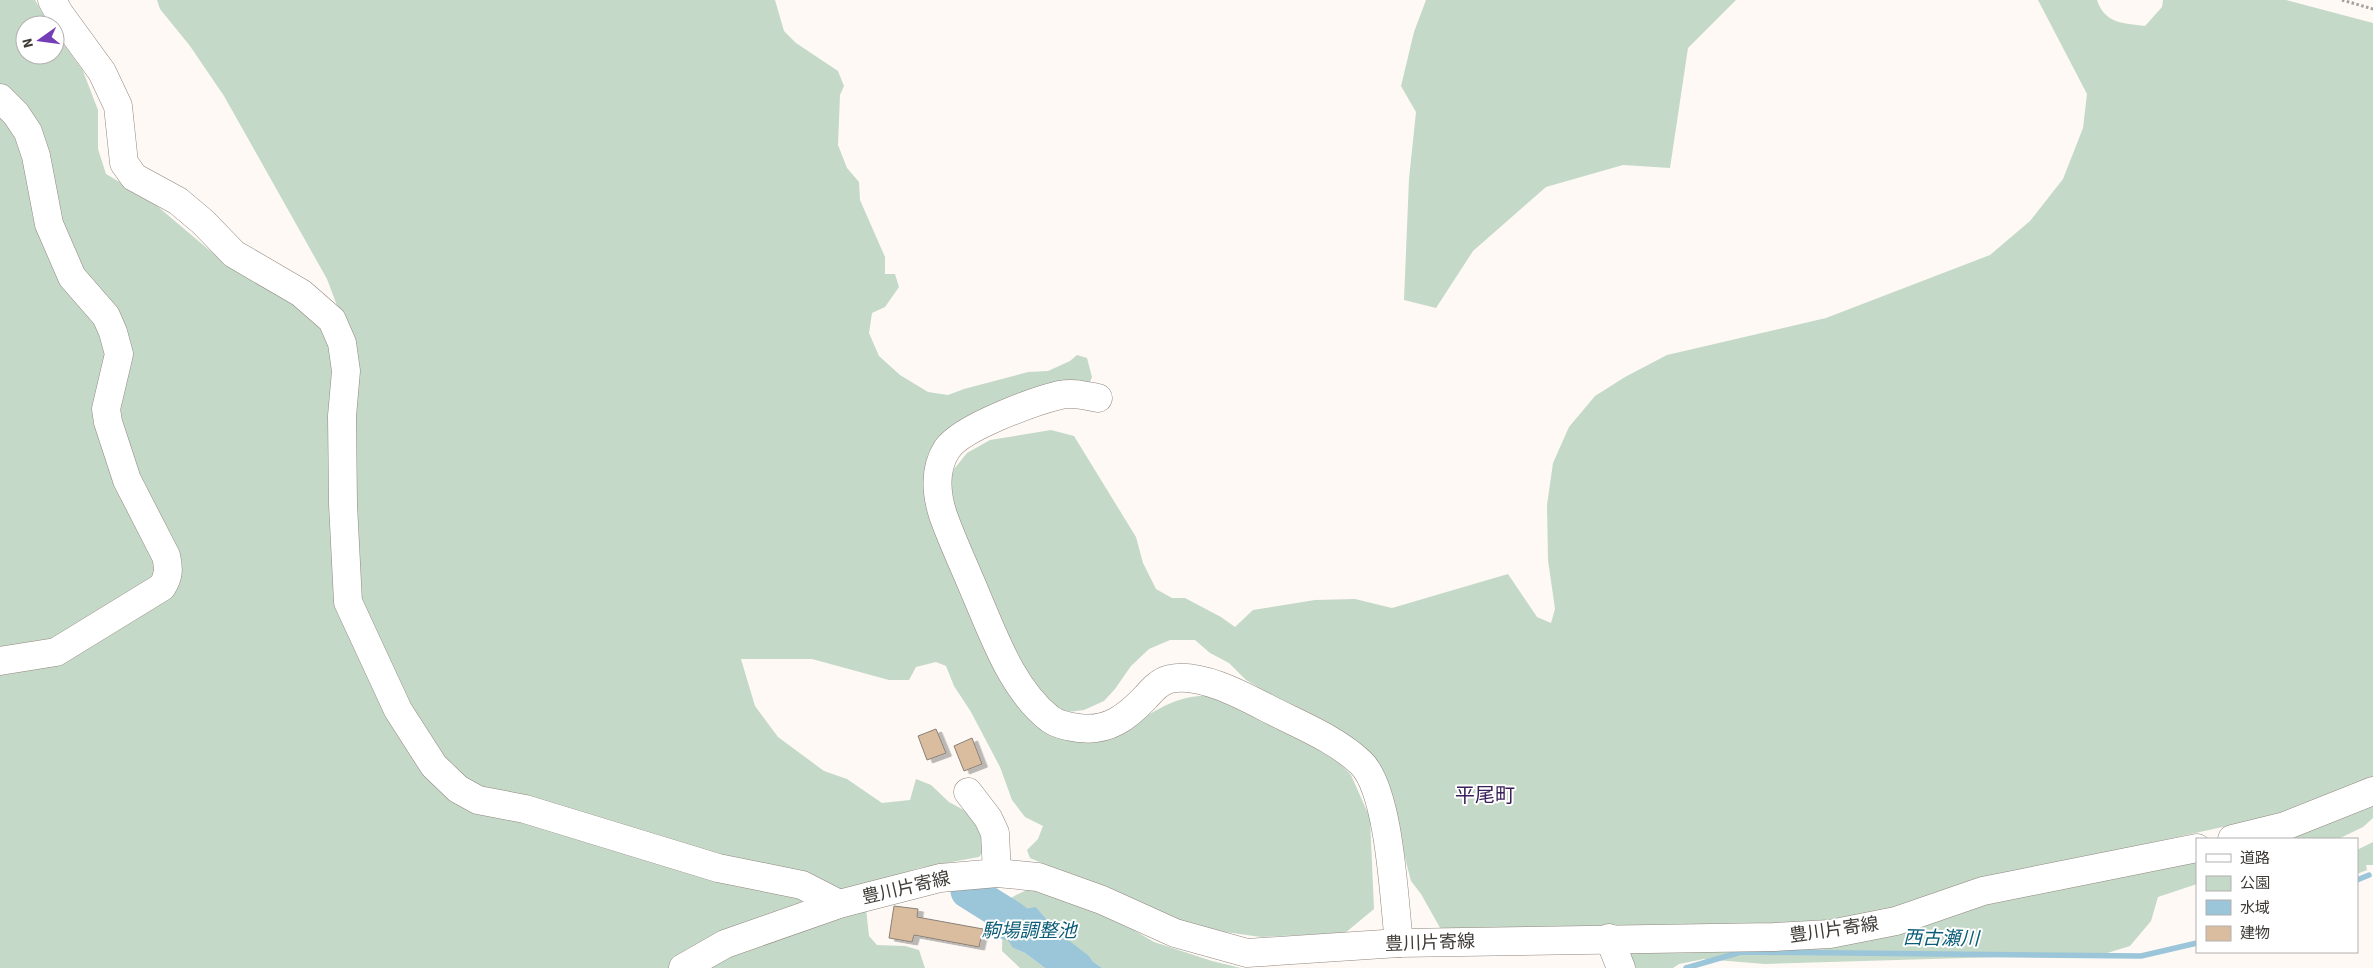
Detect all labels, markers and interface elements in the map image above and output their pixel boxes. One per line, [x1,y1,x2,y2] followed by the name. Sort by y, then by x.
[15,15,65,65] north arrow
[18,36,39,50] text: N
[1455,782,1515,810] district label: 平尾町
[2196,838,2358,953] legend
[2240,848,2270,869] text: 道路
[859,866,953,910] street label: 豊川片寄線
[2240,873,2270,894] text: 公園
[2240,898,2270,919] text: 水域
[1788,911,1880,949] street label: 豊川片寄線
[981,918,1078,945] water label: 駒場調整池
[2240,923,2270,944] text: 建物
[1903,925,1981,953] water label: 西古瀬川
[1385,929,1475,957] street label: 豊川片寄線

